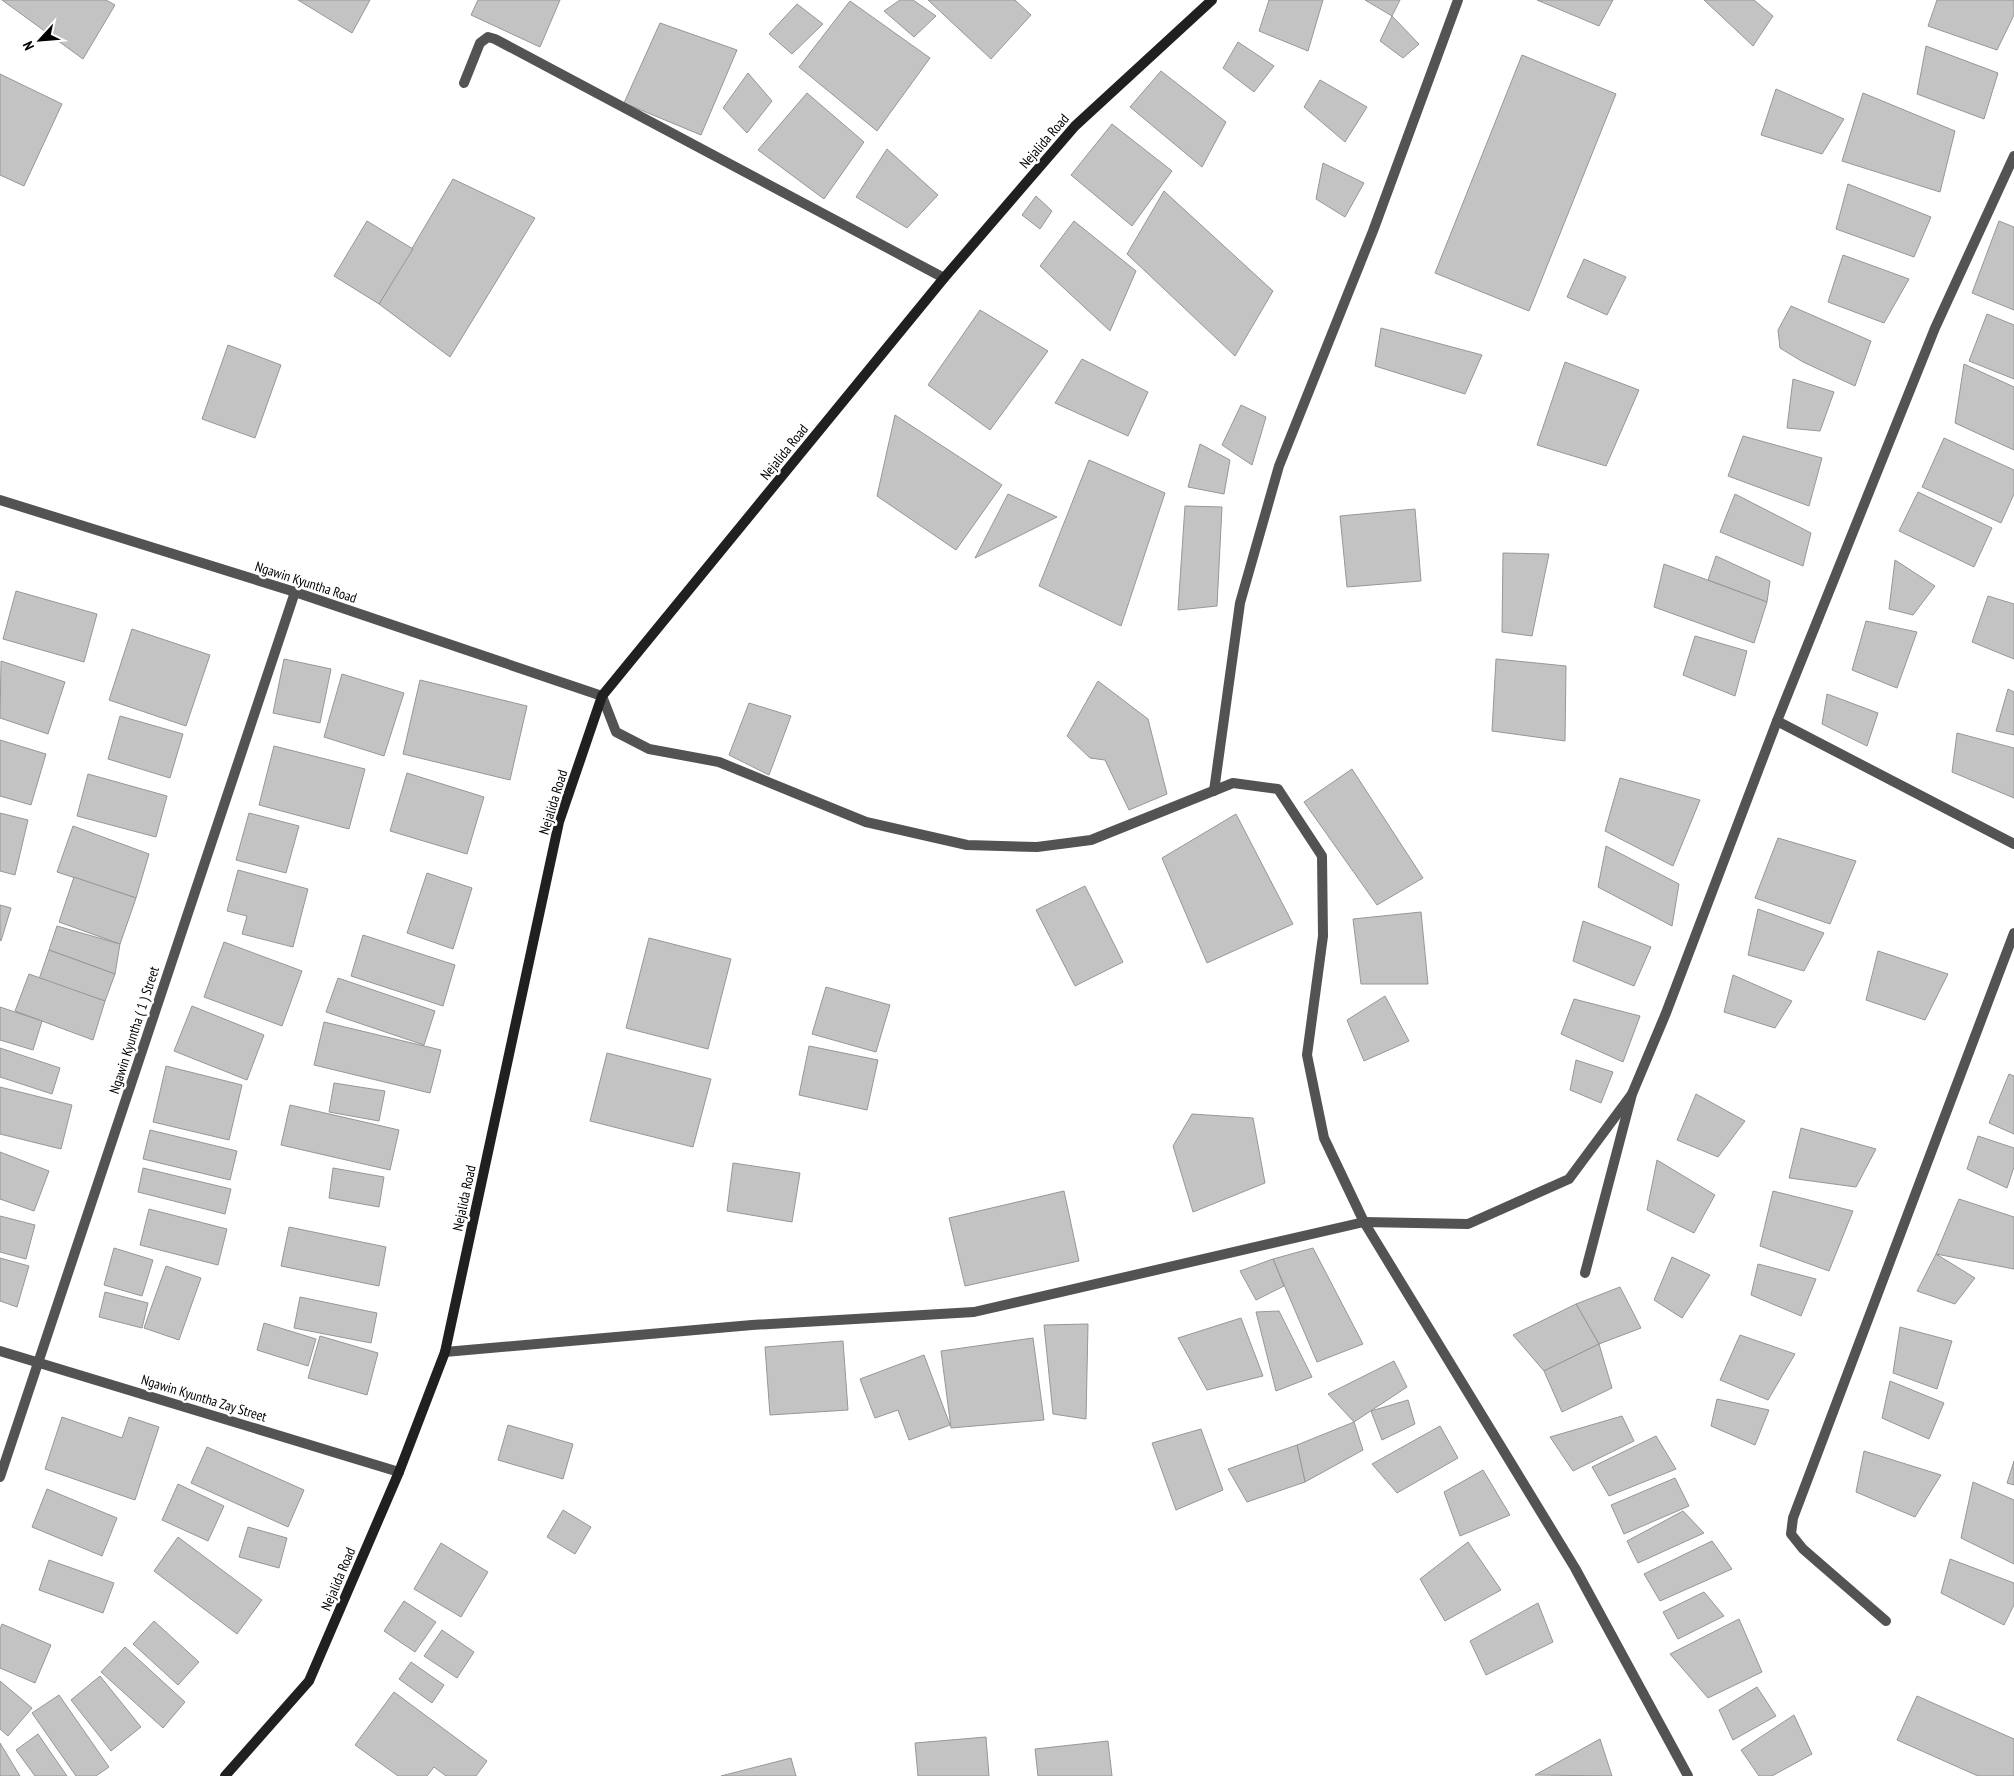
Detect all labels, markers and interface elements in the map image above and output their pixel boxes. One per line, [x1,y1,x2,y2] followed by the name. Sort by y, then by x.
[15,15,65,65] north arrow
[19,38,38,53] text: N
[1015,110,1073,172] street label: Nejalida Road
[756,420,812,484] street label: Nejalida Road
[253,557,359,607] street label: Ngawin Kyuntha Road
[535,767,571,837] street label: Nejalida Road
[105,964,163,1096] street label: Ngawin Kyuntha ( 1 ) Street
[448,1163,480,1233] street label: Nejalida Road
[139,1370,269,1426] street label: Ngawin Kyuntha Zay Street
[317,1545,359,1613] street label: Nejalida Road

